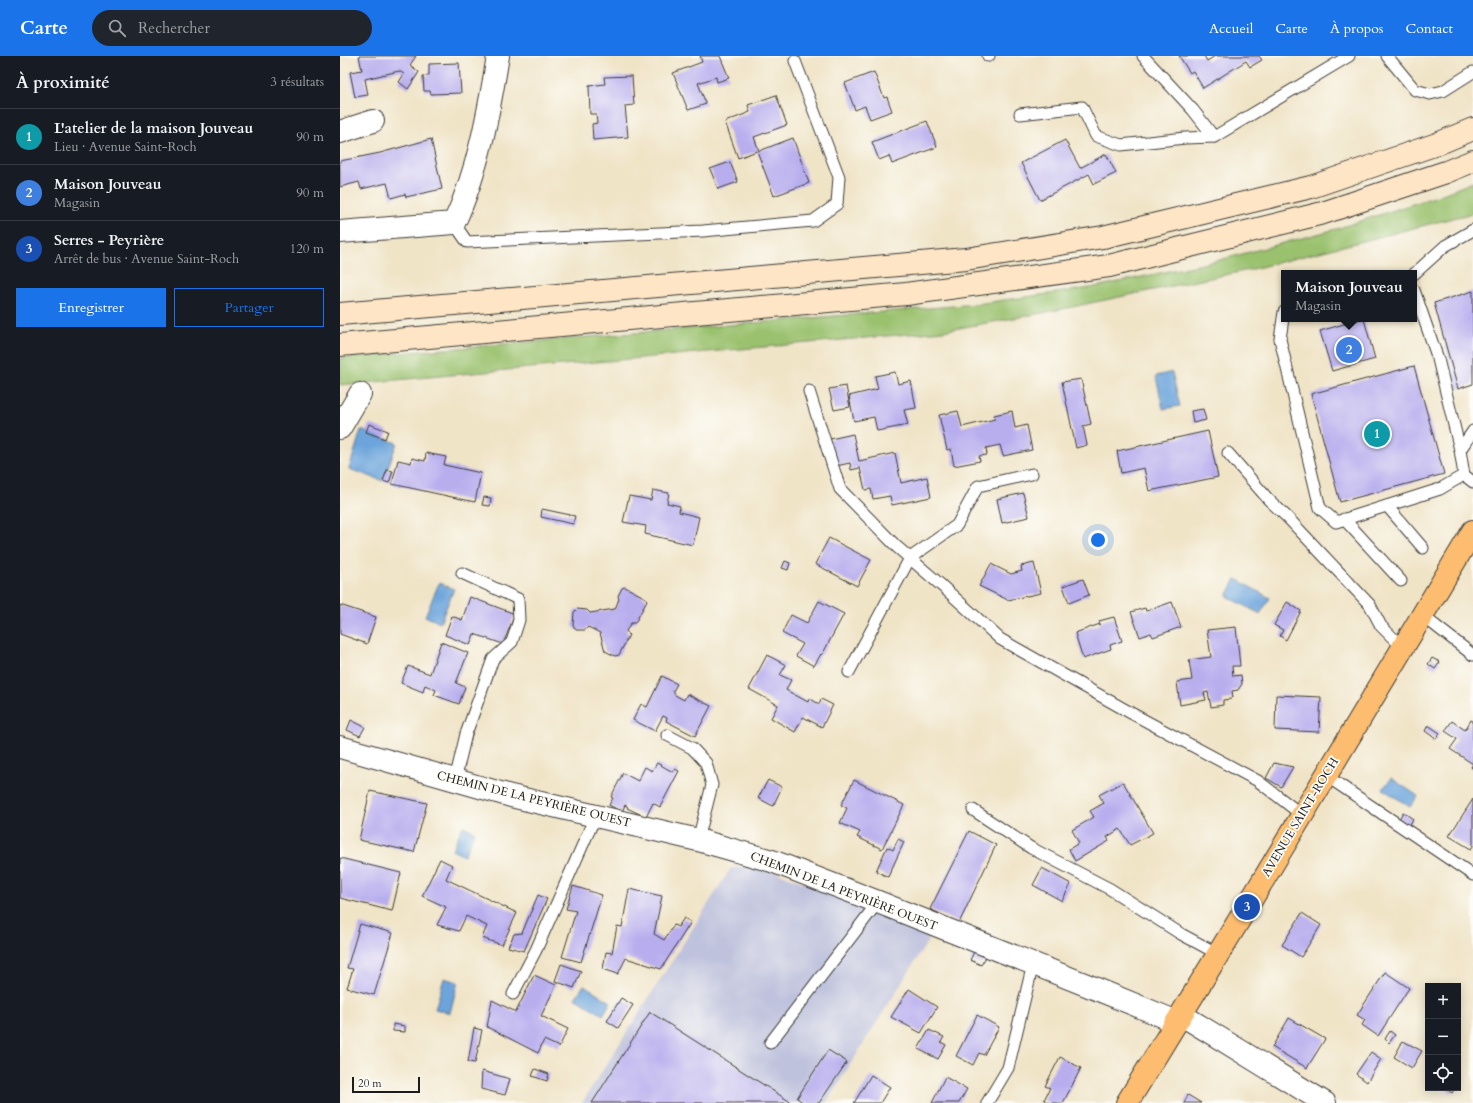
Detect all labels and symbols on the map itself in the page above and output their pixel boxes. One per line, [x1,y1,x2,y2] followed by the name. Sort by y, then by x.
[1336,335,1362,365] pin: 2
[1364,419,1390,449] pin: 1
[1088,530,1108,550] your location
[1258,754,1342,880] street label: AVENUE SAINT-ROCH
[435,766,633,831] street label: CHEMIN DE LA PEYRIÈRE OUEST
[748,847,941,934] street label: CHEMIN DE LA PEYRIÈRE OUEST
[1234,892,1260,922] pin: 3
[352,1075,420,1094] scale bar

